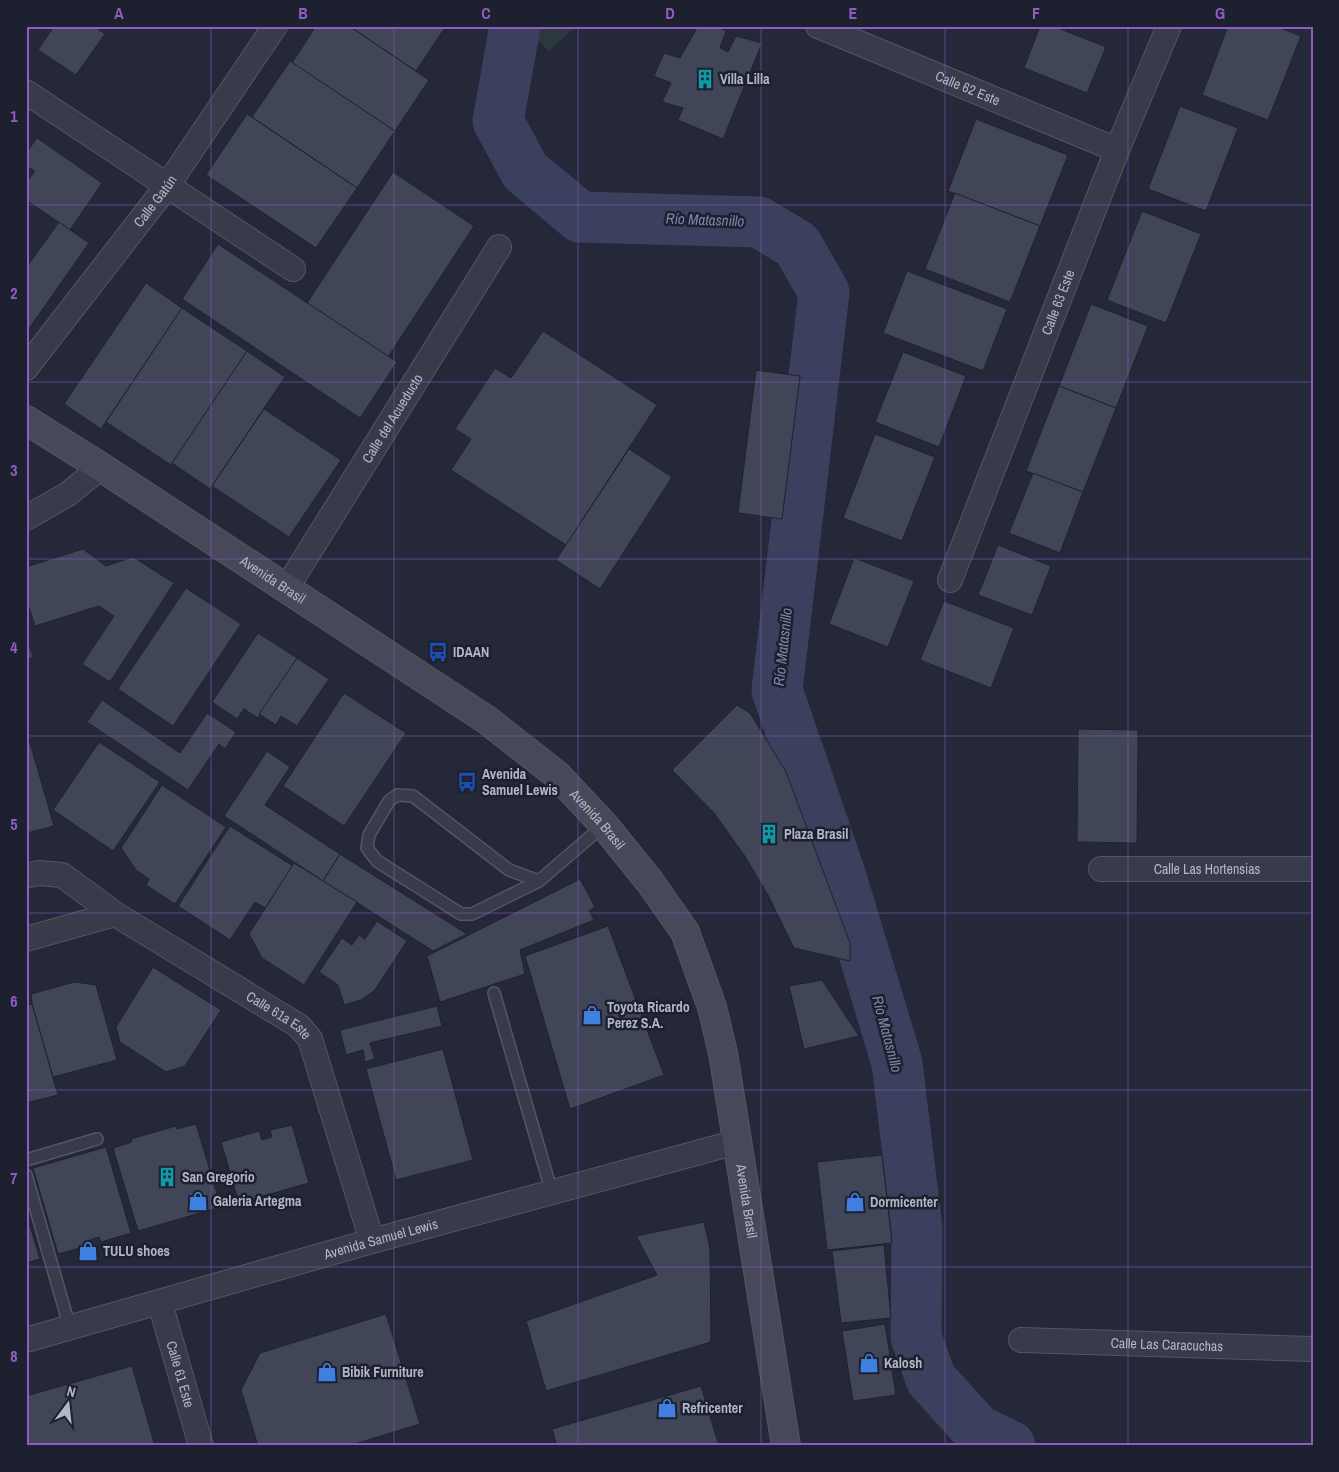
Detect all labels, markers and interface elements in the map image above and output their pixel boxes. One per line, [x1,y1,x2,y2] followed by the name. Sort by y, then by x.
[114,2,124,24] text: A
[298,2,308,24] text: B
[481,2,491,24] text: C
[665,2,675,24] text: D
[849,2,858,24] text: E
[1032,2,1040,24] text: F
[1215,2,1225,24] text: G
[933,67,1003,109] street label: Calle 62 Este
[694,68,716,90] building icon: Villa Lilla
[720,70,770,88] place label: Villa Lilla
[10,105,18,127] text: 1
[130,172,181,231] street label: Calle Gatún
[665,208,745,231] water label: Río Matasnillo
[1037,267,1079,337] street label: Calle 63 Este
[10,282,18,304] text: 2
[358,370,427,466] street label: Calle del Acueducto
[10,459,18,481] text: 3
[236,551,309,608] street label: Avenida Brasil
[768,607,797,687] water label: Río Matasnillo
[10,636,18,658] text: 4
[427,641,449,663] bus stop icon: IDAAN
[453,643,489,661] place label: IDAAN
[482,765,558,799] place label: Avenida Samuel Lewis
[456,771,478,793] bus stop icon: Avenida Samuel Lewis
[565,785,629,853] street label: Avenida Brasil
[10,813,18,835] text: 5
[758,823,780,845] building icon: Plaza Brasil
[784,825,848,843] place label: Plaza Brasil
[1154,860,1261,878] street label: Calle Las Hortensias
[243,987,315,1043] street label: Calle 61a Este
[10,990,18,1012] text: 6
[867,993,908,1075] water label: Río Matasnillo
[607,998,690,1032] place label: Toyota Ricardo Perez S.A.
[581,1004,603,1026] shop icon: Toyota Ricardo Perez S.A.
[732,1162,762,1239] street label: Avenida Brasil
[156,1166,178,1188] building icon: San Gregorio
[10,1167,18,1189] text: 7
[182,1168,255,1186] place label: San Gregorio
[187,1190,209,1212] shop icon: Galeria Artegma
[844,1191,866,1213] shop icon: Dormicenter
[213,1192,302,1210] place label: Galeria Artegma
[870,1193,938,1211] place label: Dormicenter
[321,1214,440,1264] street label: Avenida Samuel Lewis
[77,1240,99,1262] shop icon: TULU shoes
[103,1242,170,1260] place label: TULU shoes
[1110,1334,1224,1355] street label: Calle Las Caracuchas
[162,1339,198,1409] street label: Calle 61 Este
[10,1345,18,1367] text: 8
[858,1352,880,1374] shop icon: Kalosh
[884,1354,922,1372] place label: Kalosh
[316,1361,338,1383] shop icon: Bibik Furniture
[342,1363,424,1381] place label: Bibik Furniture
[42,1380,92,1430] north arrow
[65,1382,78,1401] text: N
[656,1397,678,1419] shop icon: Refricenter
[682,1399,743,1417] place label: Refricenter

